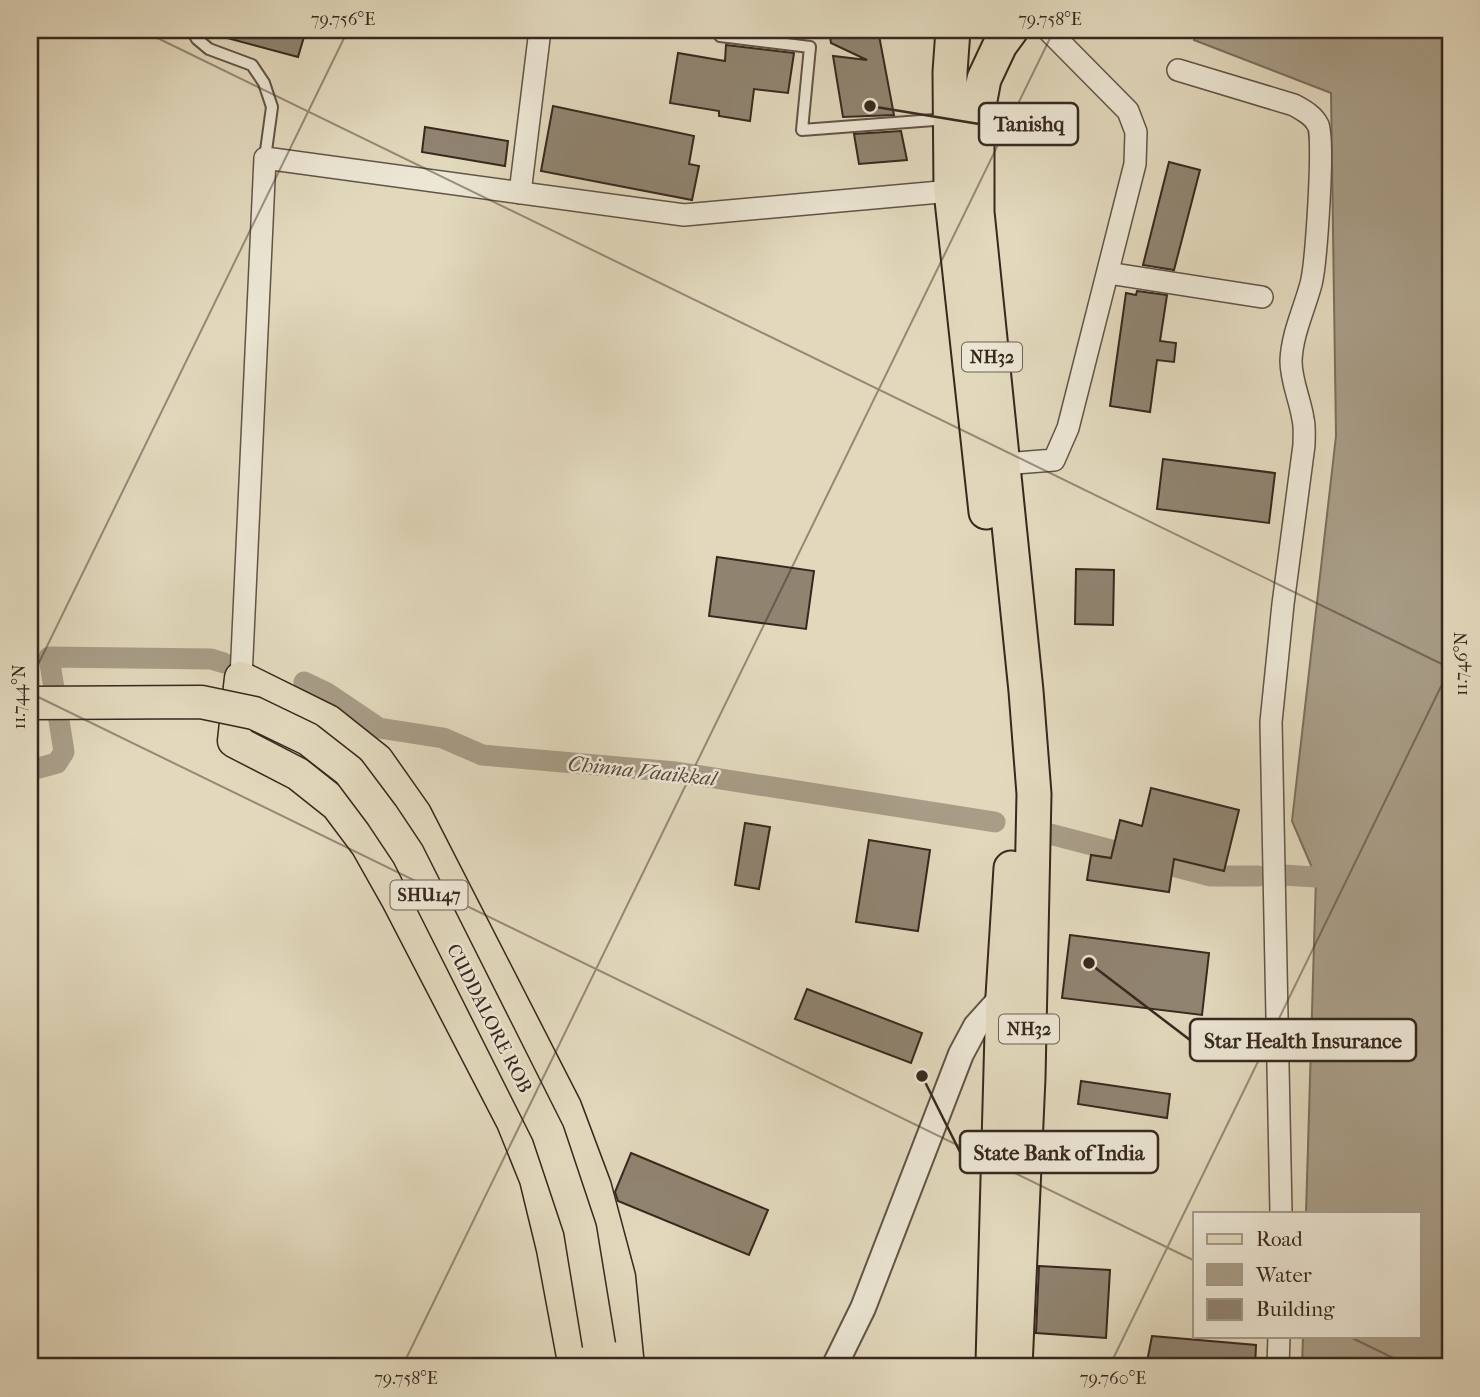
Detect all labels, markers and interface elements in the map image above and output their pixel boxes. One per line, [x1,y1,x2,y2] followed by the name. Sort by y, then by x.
[311,9,375,30] text: 79.756°E
[1018,9,1082,30] text: 79.758°E
[979,103,1078,145] callout: Tanishq
[993,112,1065,136] text: Tanishq
[962,342,1022,372] road number: NH32
[1451,632,1472,696] text: 11.746°N
[9,664,30,730] text: 11.744°N
[567,751,720,791] water label: Chinna Vaaikkal
[390,880,467,910] road number: SHU147
[442,940,536,1097] street label: CUDDALORE ROB
[999,1014,1059,1044] road number: NH32
[1190,1019,1416,1061] callout: Star Health Insurance
[1204,1029,1403,1053] text: Star Health Insurance
[960,1131,1158,1173] callout: State Bank of India
[974,1141,1146,1165] text: State Bank of India
[1193,1212,1420,1338] legend
[1256,1227,1303,1251] text: Road
[1255,1263,1312,1287] text: Water
[1256,1297,1335,1321] text: Building
[374,1368,438,1389] text: 79.758°E
[1080,1368,1146,1389] text: 79.760°E

